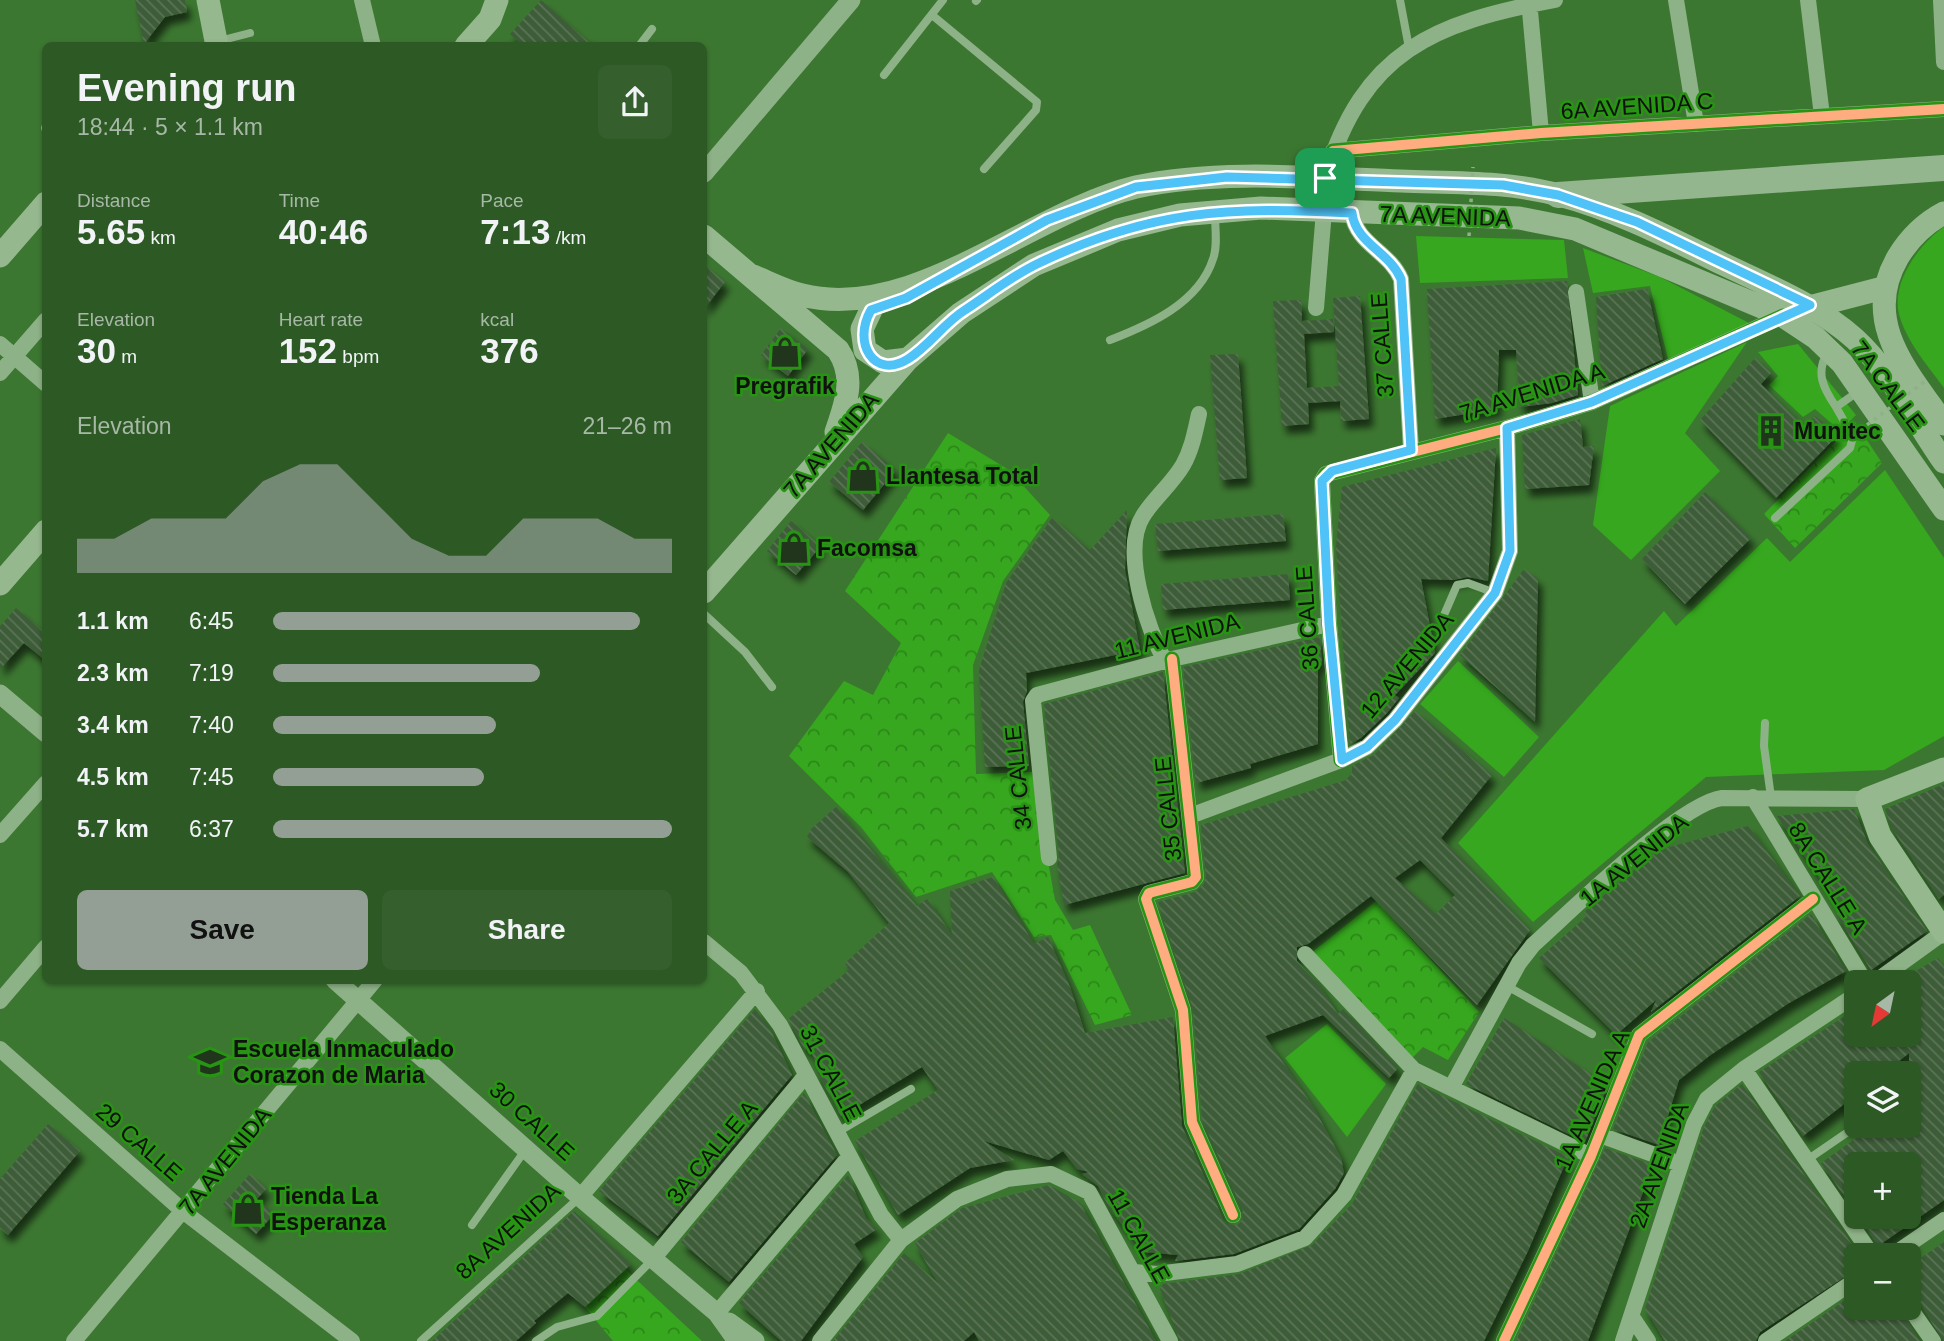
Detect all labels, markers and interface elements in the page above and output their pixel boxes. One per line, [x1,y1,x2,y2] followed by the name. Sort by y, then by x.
[598,65,672,139] button: share
[77,67,297,109] text: Evening run
[1560,88,1714,124] street label: 6A AVENIDA C
[77,114,263,140] text: 18:44 · 5 × 1.1 km
[1295,148,1355,208] pin
[1306,159,1344,197] icon: arrive
[77,190,151,211] text: Distance
[279,190,320,211] text: Time
[480,190,524,211] text: Pace
[1379,201,1512,231] street label: 7A AVENIDA
[77,212,145,251] text: 5.65
[279,212,368,251] text: 40:46
[480,212,550,251] text: 7:13
[145,227,176,248] text: km
[550,227,586,248] text: /km
[1365,292,1399,398] street label: 37 CALLE
[77,309,155,330] text: Elevation
[279,309,363,330] text: Heart rate
[480,309,514,330] text: kcal
[77,331,116,370] text: 30
[279,331,337,370] text: 152
[480,331,539,370] text: 376
[768,335,802,369] shop icon: Pregrafik
[1846,336,1930,436] street label: 7A CALLE
[116,346,137,367] text: m
[337,346,379,367] text: bpm
[1456,357,1608,426] street label: 7A AVENIDA A
[735,373,835,399] place label: Pregrafik
[778,386,884,503] street label: 7A AVENIDA
[77,413,172,439] text: Elevation
[582,413,672,439] text: 21–26 m
[1754,414,1788,448] building icon: Munitec
[1794,418,1881,444] place label: Munitec
[846,459,880,493] shop icon: Llantesa Total
[886,463,1039,489] place label: Llantesa Total
[777,531,811,565] shop icon: Facomsa
[817,535,917,561] place label: Facomsa
[1290,565,1324,671] street label: 36 CALLE
[1355,606,1459,723] street label: 12 AVENIDA
[77,608,149,634] text: 1.1 km
[189,608,234,634] text: 6:45
[1112,608,1243,664] street label: 11 AVENIDA
[77,660,149,686] text: 2.3 km
[189,660,234,686] text: 7:19
[77,712,149,738] text: 3.4 km
[189,712,234,738] text: 7:40
[1000,724,1036,832] street label: 34 CALLE
[1150,755,1186,863] street label: 35 CALLE
[77,764,149,790] text: 4.5 km
[189,764,234,790] text: 7:45
[1575,808,1694,911] street label: 1A AVENIDA
[77,816,149,842] text: 5.7 km
[189,816,234,842] text: 6:37
[1783,817,1873,939] street label: 8A CALLE A
[77,890,368,970] button: Save
[382,890,672,970] button: Share
[1844,970,1922,1046] north arrow
[1844,970,1921,1320] map controls
[795,1021,867,1125] street label: 31 CALLE
[1550,1025,1635,1174] street label: 1A AVENIDA A
[233,1036,454,1088] place label: Escuela Inmaculado Corazon de Maria
[193,1045,227,1079] school or university icon: Escuela Inmaculado Corazon de Maria
[1844,1061,1921,1138] button: layers
[484,1076,580,1166] street label: 30 CALLE
[661,1095,763,1209] street label: 3A CALLE A
[91,1098,187,1186] street label: 29 CALLE
[1624,1098,1694,1231] street label: 2A AVENIDA
[174,1101,277,1220] street label: 7A AVENIDA
[1844,1152,1921,1229] button: +
[451,1177,566,1285] street label: 8A AVENIDA
[271,1183,386,1235] place label: Tienda La Esperanza
[1103,1185,1175,1287] street label: 11 CALLE
[231,1192,265,1226] shop icon: Tienda La Esperanza
[1844,1243,1921,1320] button: −

